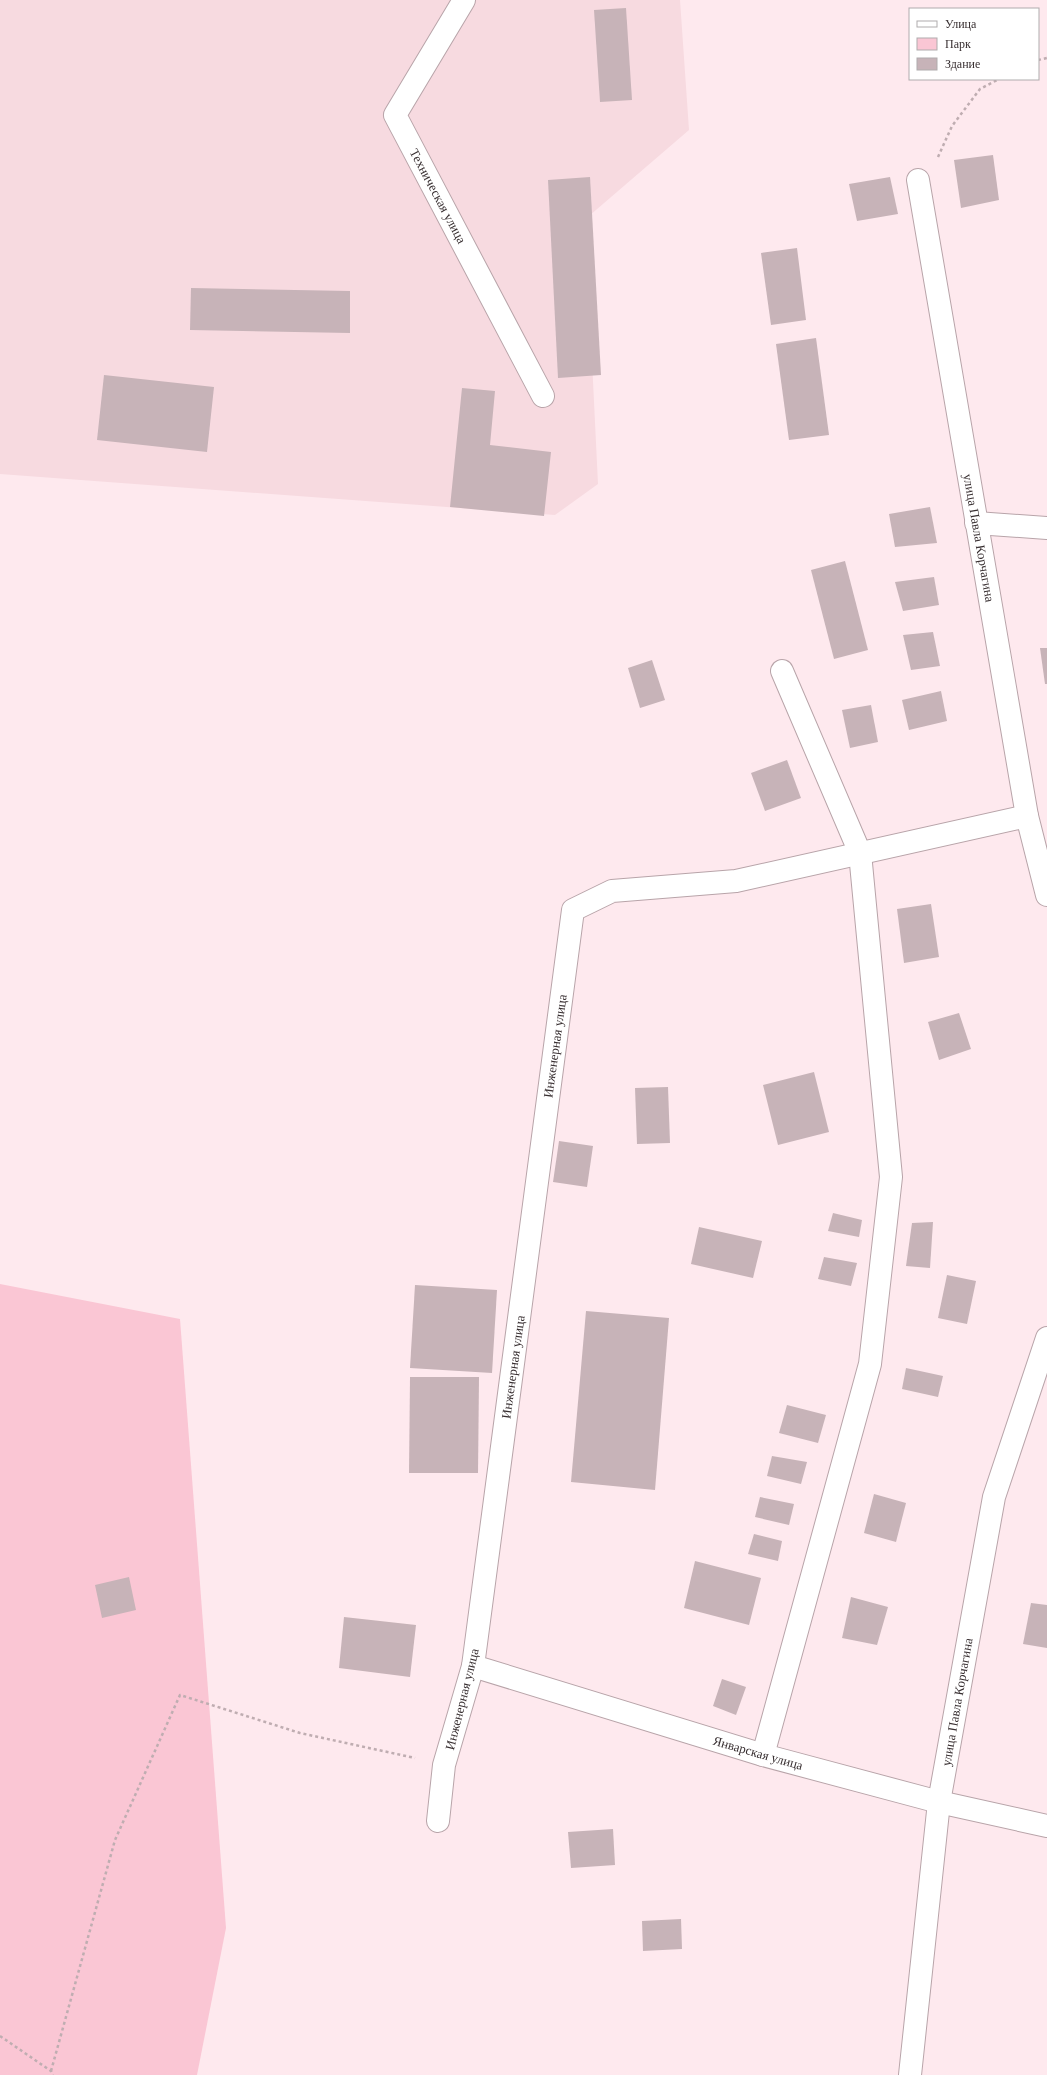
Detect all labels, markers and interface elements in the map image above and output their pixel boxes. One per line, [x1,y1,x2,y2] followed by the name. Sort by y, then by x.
[909,8,1039,80] legend
[945,17,977,31] text: Улица
[945,37,971,51] text: Парк
[945,57,980,71] text: Здание
[407,146,469,246] street label: Техническая улица
[960,473,998,604] street label: улица Павла Корчагина
[540,993,570,1099] street label: Инженерная улица
[498,1314,528,1420] street label: Инженерная улица
[938,1636,976,1767] street label: улица Павла Корчагина
[442,1646,482,1751] street label: Инженерная улица
[711,1733,805,1773] street label: Январская улица

